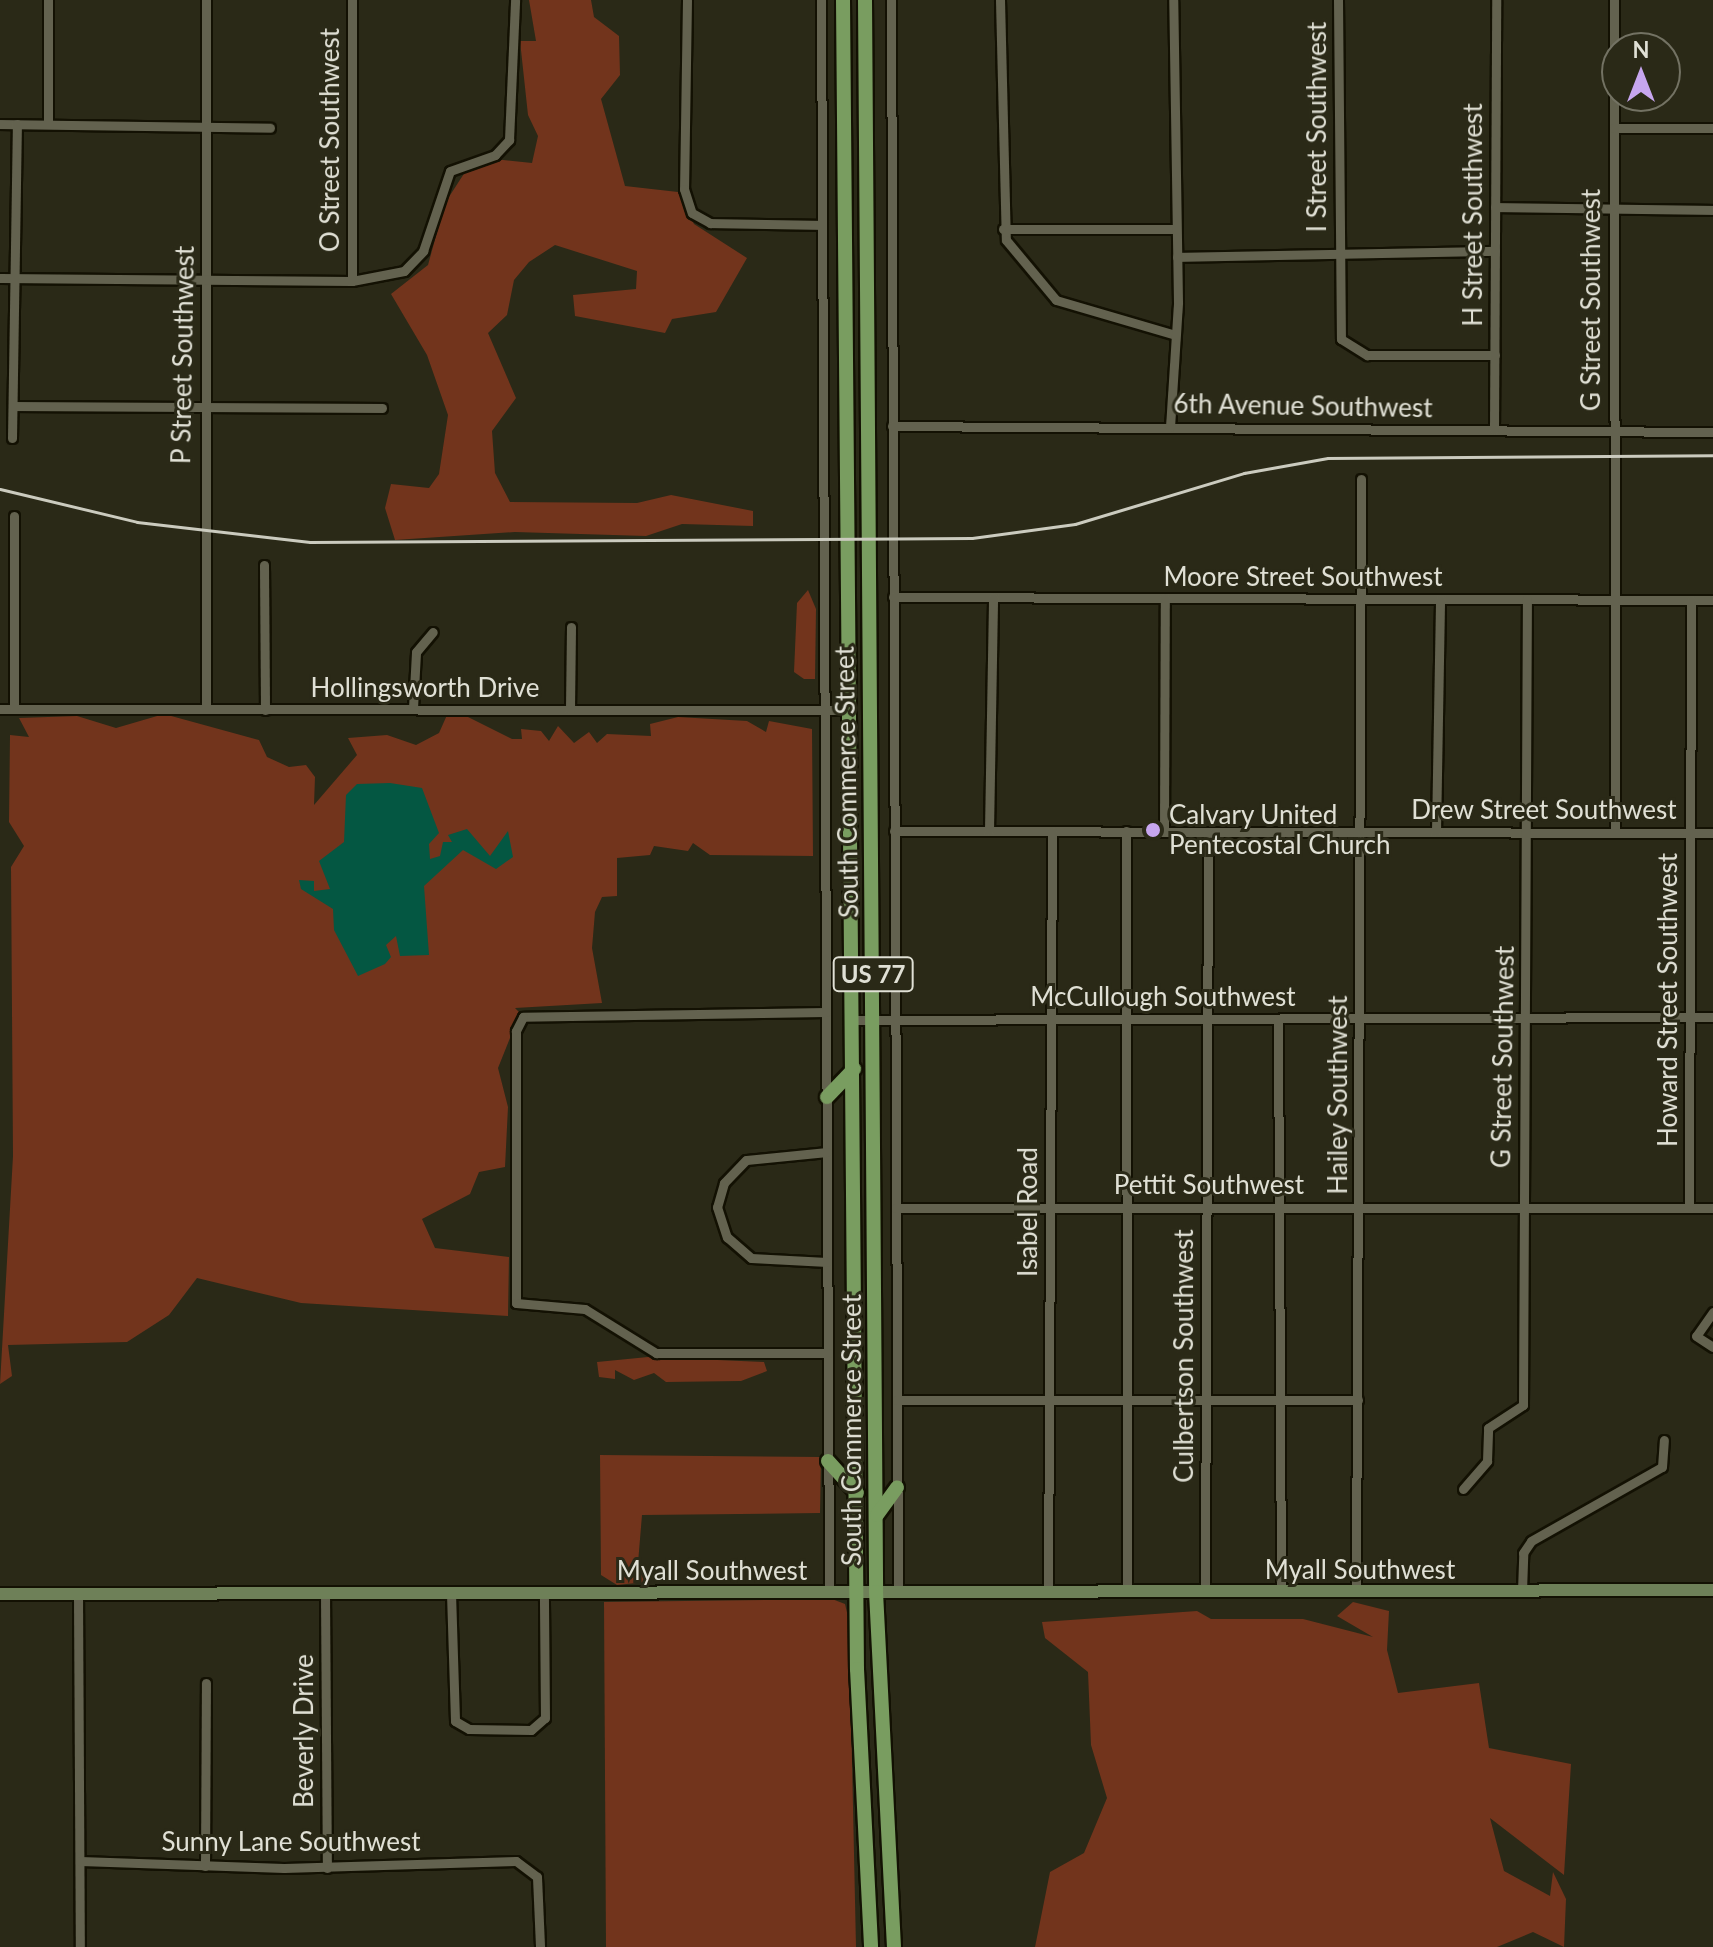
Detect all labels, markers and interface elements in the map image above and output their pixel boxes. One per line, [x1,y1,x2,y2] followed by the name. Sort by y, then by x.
[1301,22,1333,232] street label: I Street Southwest
[314,28,346,252] street label: O Street Southwest
[1601,32,1681,112] north arrow
[1633,36,1649,63] text: N
[1457,103,1489,327] street label: H Street Southwest
[1575,189,1607,411] street label: G Street Southwest
[165,245,201,465] street label: P Street Southwest
[1173,388,1433,424] street label: 6th Avenue Southwest
[1163,561,1443,593] street label: Moore Street Southwest
[829,646,865,918] street label: South Commerce Street
[311,672,539,704] street label: Hollingsworth Drive
[1411,794,1677,826] street label: Drew Street Southwest
[1169,799,1390,860] place label: Calvary United Pentecostal Church
[1144,821,1162,839] marker: Calvary United Pentecostal Church
[1652,853,1684,1147] street label: Howard Street Southwest
[1485,946,1521,1168] street label: G Street Southwest
[831,954,915,994] road number: US 77
[1030,981,1296,1013] street label: McCullough Southwest
[1322,995,1354,1195] street label: Hailey Southwest
[1012,1147,1044,1277] street label: Isabel Road
[1114,1169,1304,1201] street label: Pettit Southwest
[1168,1229,1200,1483] street label: Culbertson Southwest
[836,1294,868,1566] street label: South Commerce Street
[1265,1554,1455,1586] street label: Myall Southwest
[617,1555,807,1587] street label: Myall Southwest
[288,1654,320,1808] street label: Beverly Drive
[161,1826,421,1858] street label: Sunny Lane Southwest

